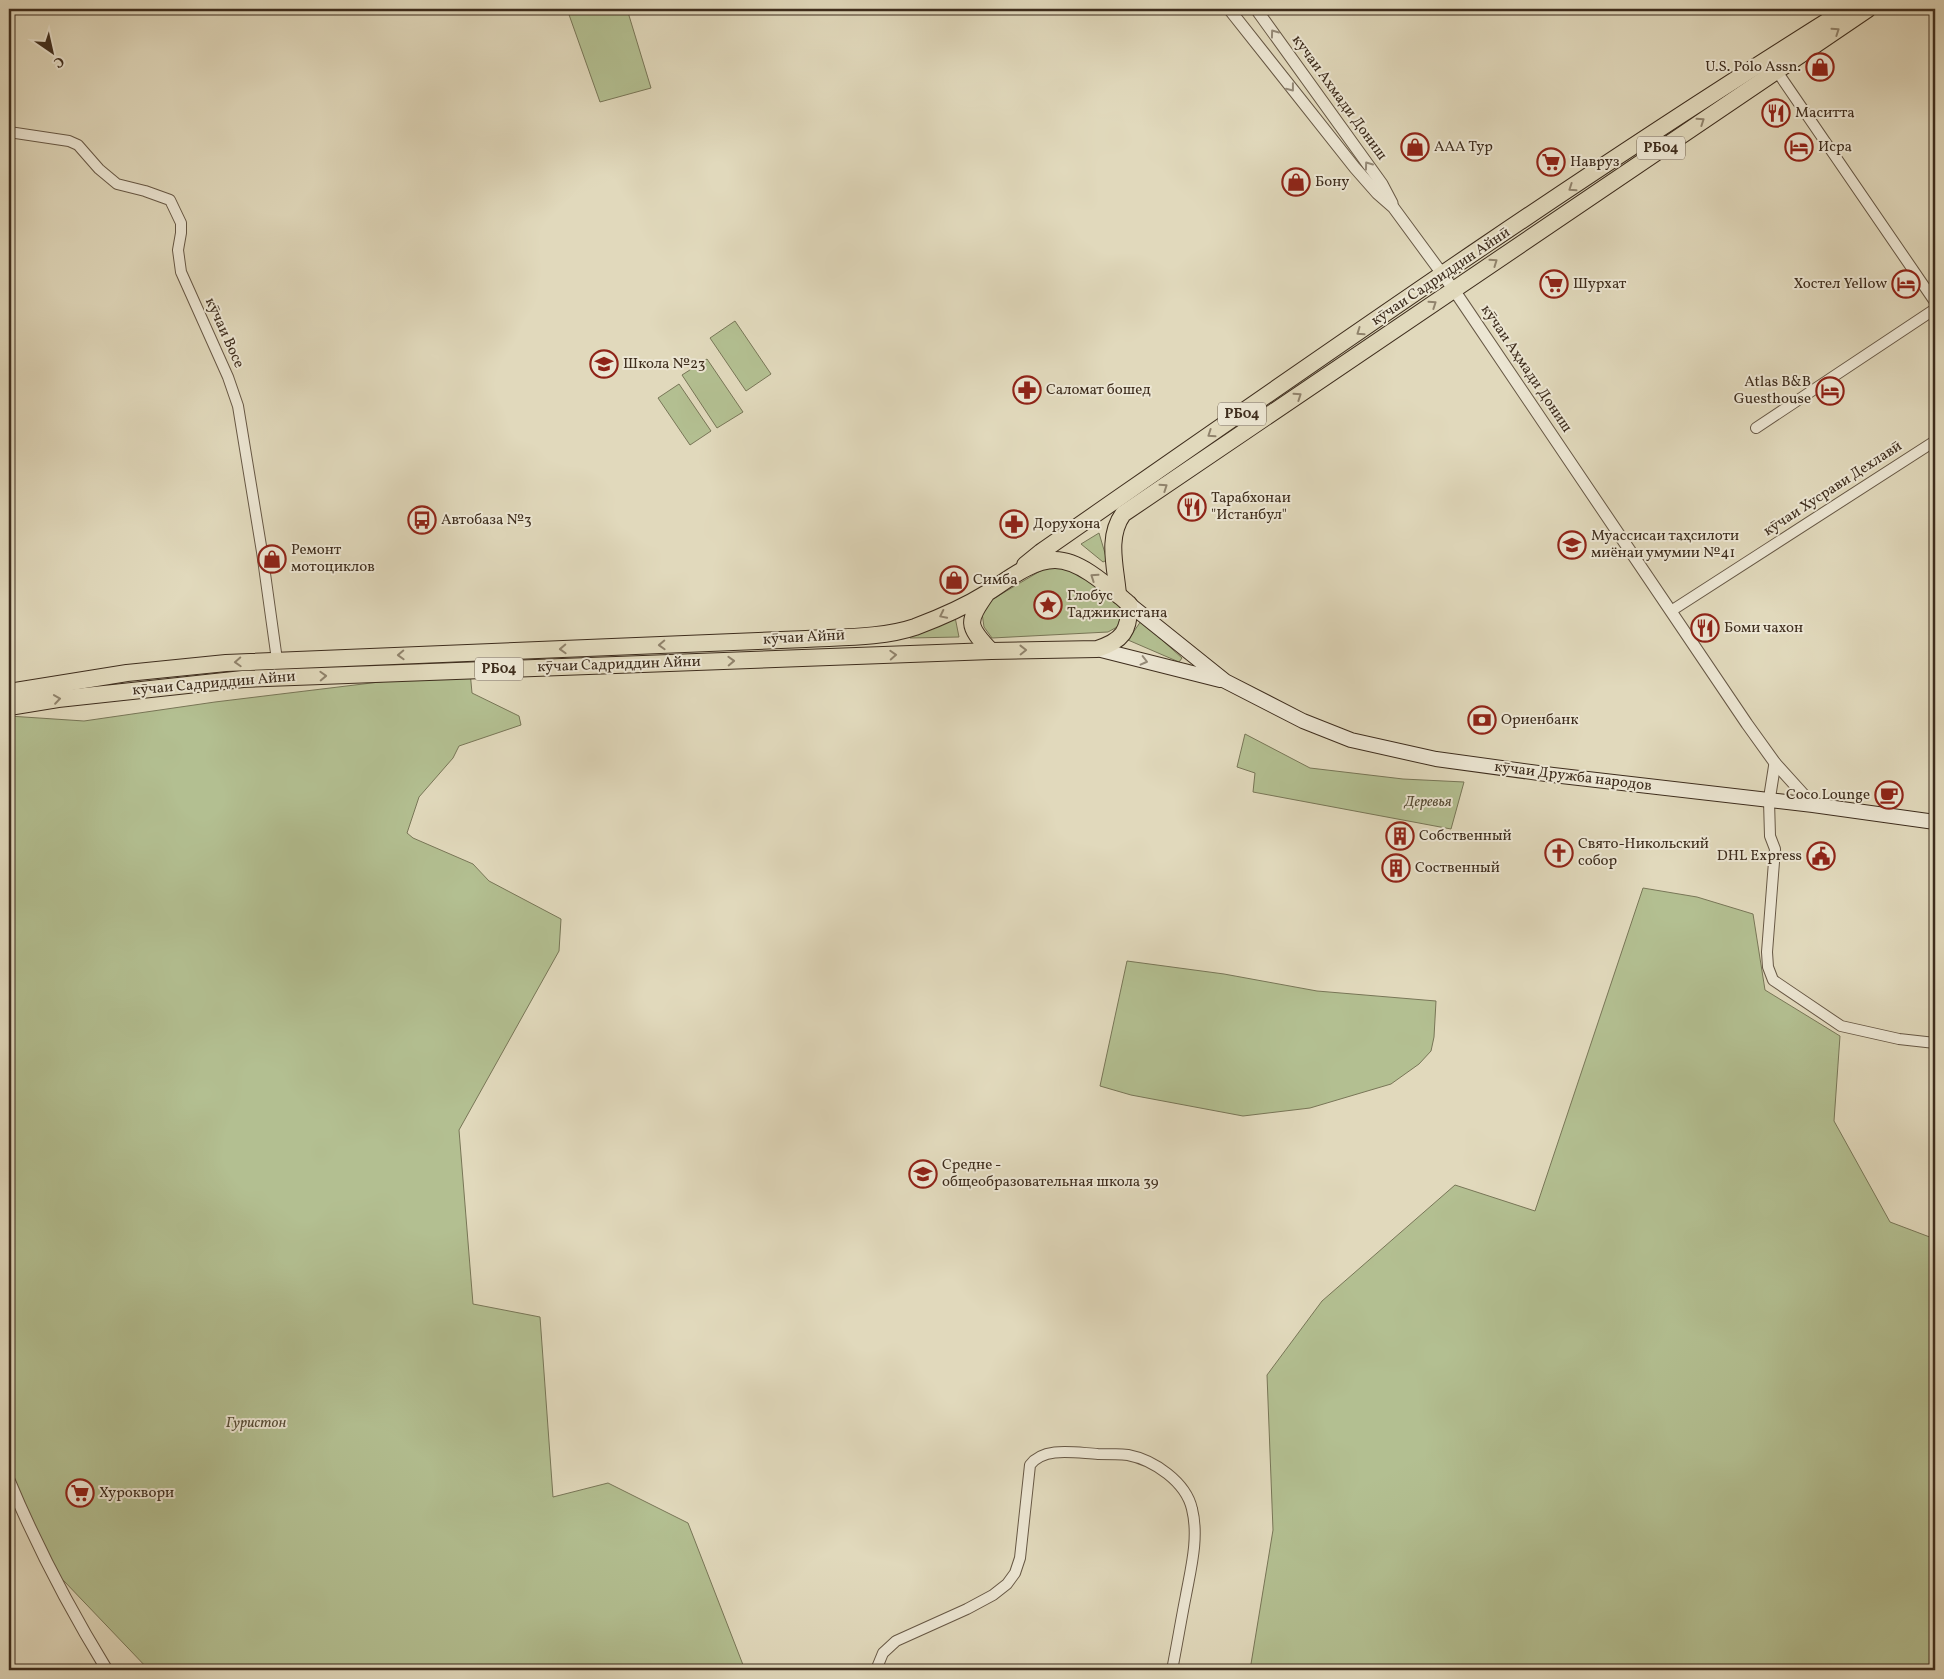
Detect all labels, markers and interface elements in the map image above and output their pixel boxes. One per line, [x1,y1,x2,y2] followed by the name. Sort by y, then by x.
[28,28,78,78] north arrow
[1830,28,1840,37] one-way arrow
[1271,29,1280,39] one-way arrow
[1286,31,1392,165] street label: кучаи Ахмади Дониш
[49,51,67,72] text: С
[1805,52,1835,82] shop icon: U.S. Polo Assn.
[1705,57,1801,78] place label: U.S. Polo Assn.
[1286,82,1294,91] one-way arrow
[1761,98,1791,128] restaurant icon: Маситта
[1795,103,1855,124] place label: Маситта
[1695,118,1705,127] one-way arrow
[1400,132,1430,162] shop icon: ААА Тур
[1784,132,1814,162] hotel icon: Исра
[1637,136,1685,160] road number: РБ04
[1434,137,1493,158] place label: ААА Тур
[1818,137,1852,158] place label: Исра
[1536,147,1566,177] supermarket icon: Навруз
[1570,152,1619,173] place label: Навруз
[1366,162,1374,171] one-way arrow
[1281,167,1311,197] shop icon: Бону
[1315,172,1349,193] place label: Бону
[1568,182,1577,191] one-way arrow
[1367,223,1515,331] street label: кӯчаи Садриддин Айнӣ
[1489,259,1498,268] one-way arrow
[1539,269,1569,299] supermarket icon: Шурхат
[1891,269,1921,299] hotel icon: Хостел Yellow
[1573,274,1627,295] place label: Шурхат
[1794,274,1887,295] place label: Хостел Yellow
[199,294,249,372] street label: кӯчаи Восе
[1427,301,1437,310] one-way arrow
[1475,301,1577,437] street label: кӯчаи Аҳмади Дониш
[1356,326,1365,335] one-way arrow
[589,349,619,379] school or university icon: Школа №23
[623,354,705,375] place label: Школа №23
[1734,372,1811,410] place label: Atlas B&B Guesthouse
[1012,375,1042,405] pharmacy icon: Саломат бошед
[1815,376,1845,406] hotel icon: Atlas B&B Guesthouse
[1046,380,1151,401] place label: Саломат бошед
[1293,392,1302,402] one-way arrow
[1218,402,1266,426] road number: РБ04
[1208,428,1217,437] one-way arrow
[1759,436,1907,542] street label: кӯчаи Хусрави Дехлавӣ
[1158,484,1168,493] one-way arrow
[1211,488,1291,526] place label: Тарабхонаи "Истанбул"
[1177,492,1207,522] restaurant icon: Тарабхонаи "Истанбул"
[407,505,437,535] bus stop icon: Автобаза №3
[999,509,1029,539] pharmacy icon: Дорухона
[441,510,532,531] place label: Автобаза №3
[1033,514,1101,535] place label: Дорухона
[1591,526,1739,564] place label: Муассисаи таҳсилоти миёнаи умумии №41
[1557,530,1587,560] school or university icon: Муассисаи таҳсилоти миёнаи умумии №41
[291,540,375,578] place label: Ремонт мотоциклов
[257,544,287,574] shop icon: Ремонт мотоциклов
[939,565,969,595] shop icon: Симба
[973,570,1018,591] place label: Симба
[1090,574,1100,583] one-way arrow
[1067,586,1167,624] place label: Глобус Таджикистана
[1033,590,1063,620] place icon: Глобус Таджикистана
[939,609,948,619] one-way arrow
[1690,613,1720,643] restaurant icon: Боми чахон
[1724,618,1803,639] place label: Боми чахон
[763,625,845,651] street label: кӯчаи Айнӣ
[658,640,666,650] one-way arrow
[559,644,566,654] one-way arrow
[1020,645,1027,655] one-way arrow
[397,650,405,661] one-way arrow
[889,650,897,661] one-way arrow
[537,652,701,678] street label: кӯчаи Садриддин Айни
[1139,655,1148,666] one-way arrow
[727,656,735,666] one-way arrow
[234,657,242,668] one-way arrow
[475,658,523,681] road number: РБ04
[132,666,296,702] street label: кӯчаи Садриддин Айни
[320,671,328,681] one-way arrow
[53,695,61,705] one-way arrow
[1467,705,1497,735] bank icon: Ориенбанк
[1501,710,1578,731] place label: Ориенбанк
[1493,757,1653,797] street label: кӯчаи Дружба народов
[1874,780,1904,810] cafe icon: Coco Lounge
[1786,785,1870,806] place label: Coco Lounge
[1403,792,1452,813] park label: Деревья
[1385,821,1415,851] building icon: Собственный
[1419,826,1512,847] place label: Собственный
[1578,834,1709,872] place label: Свято-Никольский собор
[1544,838,1574,868] church icon: Свято-Никольский собор
[1806,841,1836,871] public building icon: DHL Express
[1717,846,1802,867] place label: DHL Express
[1381,853,1411,883] building icon: Соственный
[1415,858,1500,879] place label: Соственный
[942,1155,1159,1193] place label: Средне - общеобразовательная школа 39
[908,1159,938,1189] school or university icon: Средне - общеобразовательная школа 39
[226,1413,286,1434] park label: Гуристон
[65,1478,95,1508] supermarket icon: Хуроквори
[99,1483,174,1504] place label: Хуроквори

